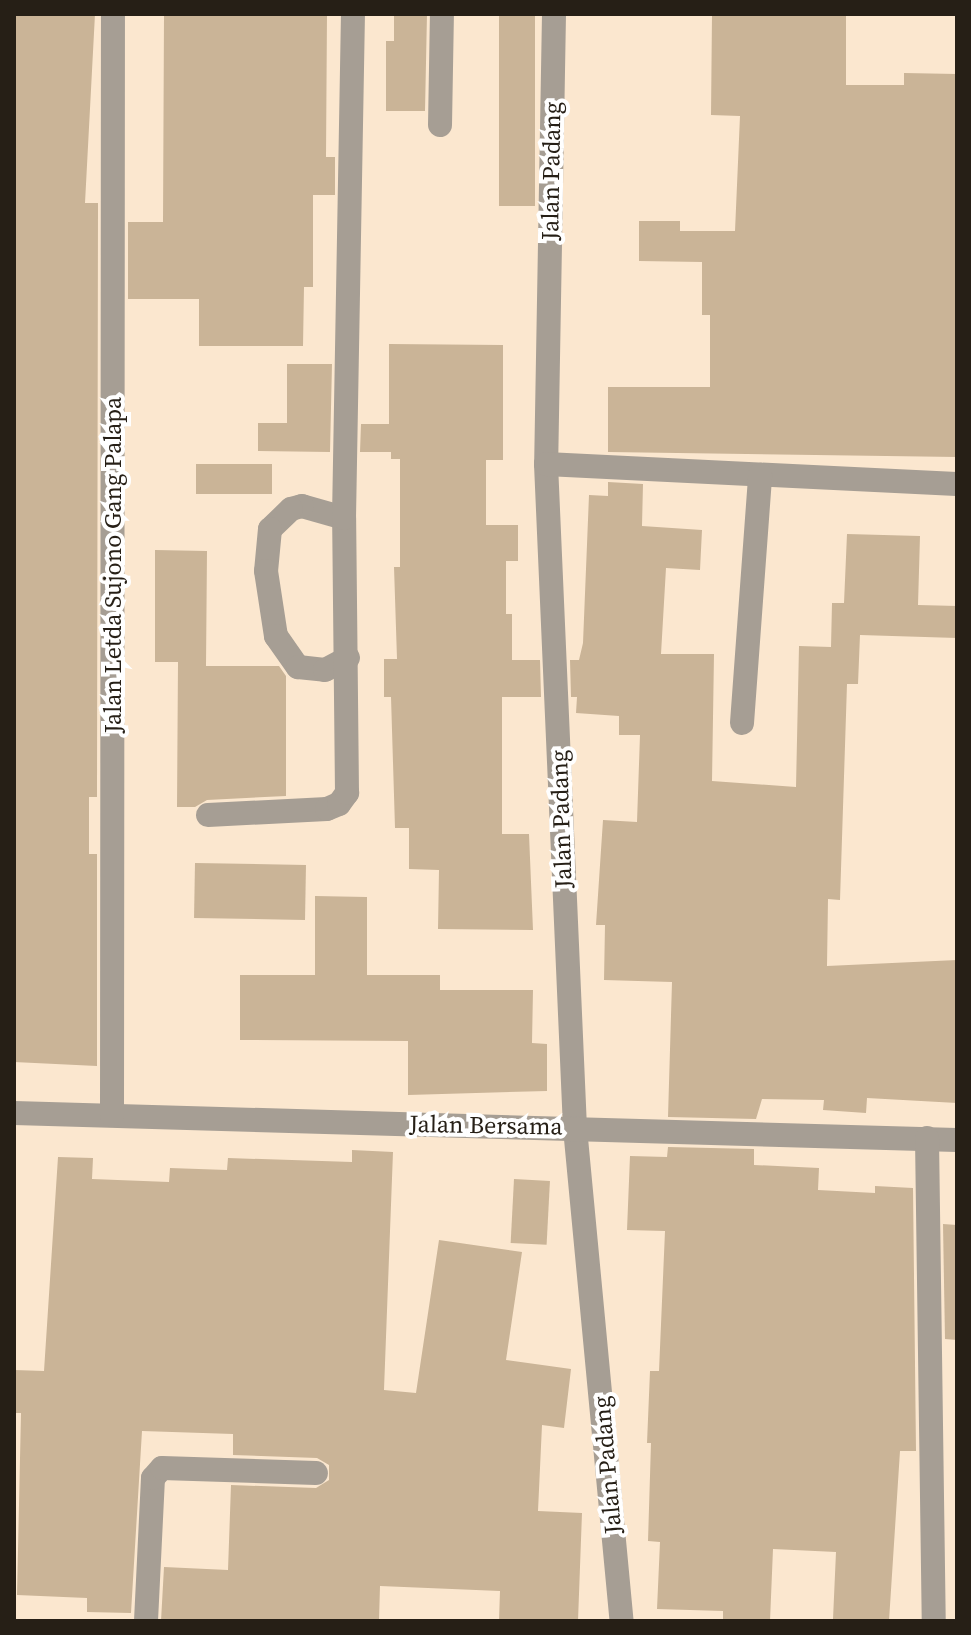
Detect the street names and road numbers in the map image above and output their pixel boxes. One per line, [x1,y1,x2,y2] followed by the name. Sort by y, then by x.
[535,102,567,240] street label: Jalan Padang
[99,397,127,733] street label: Jalan Letda Sujono Gang Palapa
[544,749,578,889] street label: Jalan Padang
[409,1109,563,1141] street label: Jalan Bersama
[587,1395,627,1535] street label: Jalan Padang

